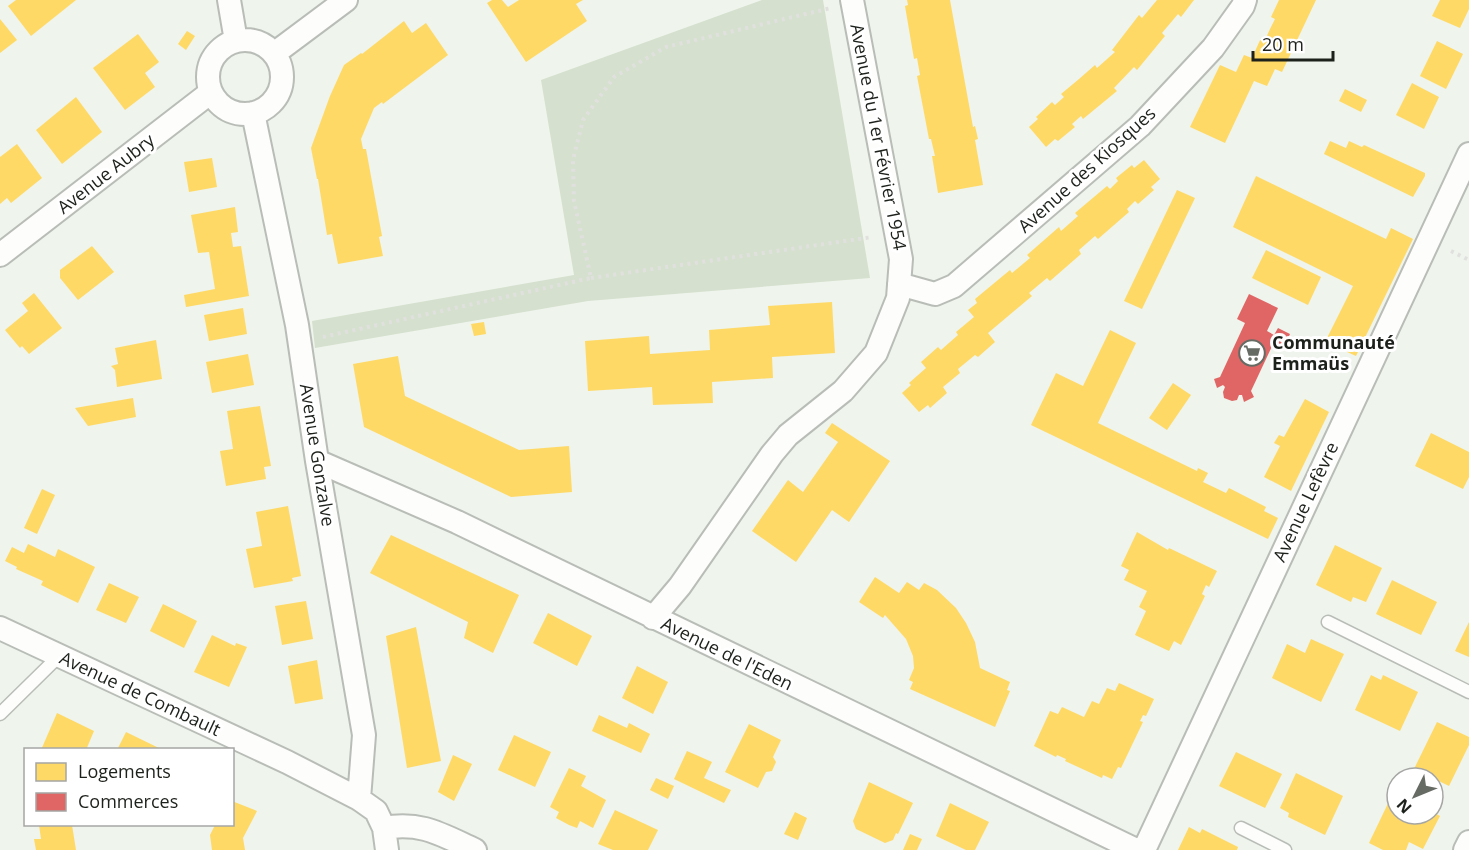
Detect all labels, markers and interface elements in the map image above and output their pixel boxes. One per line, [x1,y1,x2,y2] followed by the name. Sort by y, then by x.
[845,22,913,252] street label: Avenue du 1er Février 1954
[1253,24,1332,62] scale bar
[1262,32,1304,56] text: 20 m
[1012,101,1160,238] street label: Avenue des Kiosques
[52,127,160,219] street label: Avenue Aubry
[1272,330,1395,375] place label: Communauté Emmaüs
[1237,338,1267,368] supermarket icon: Communauté Emmaüs
[295,382,341,528] street label: Avenue Gonzalve
[1267,438,1343,565] street label: Avenue Lefèvre
[658,611,797,695] street label: Avenue de l'Eden
[56,645,225,741] street label: Avenue de Combault
[24,748,234,826] legend
[78,759,171,783] text: Logements
[1385,766,1445,826] north arrow
[78,789,178,813] text: Commerces
[1392,794,1417,818] text: N

